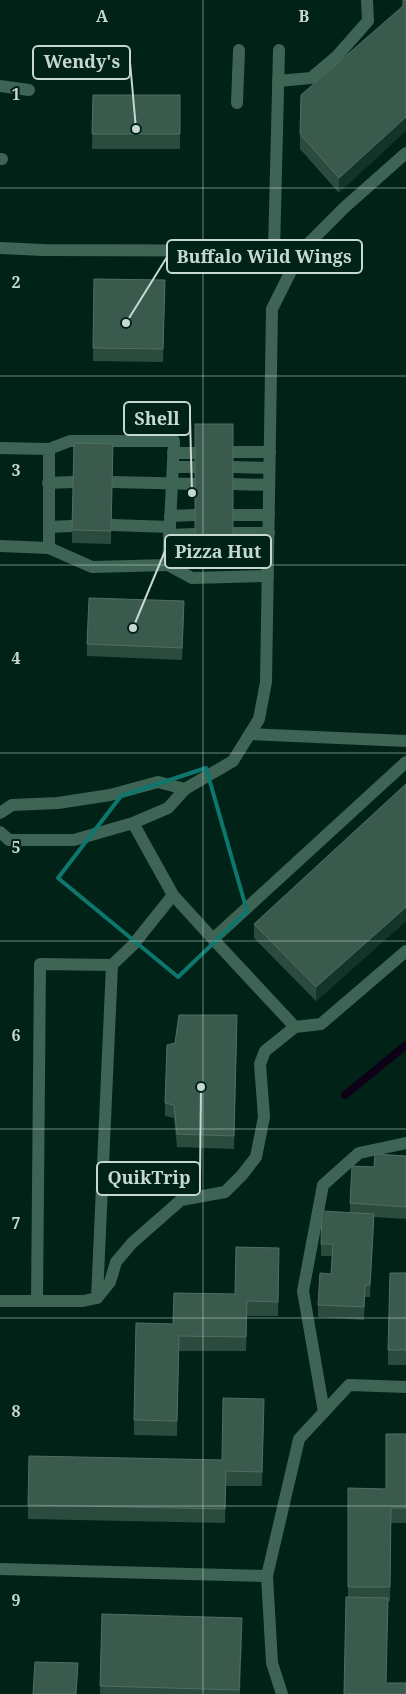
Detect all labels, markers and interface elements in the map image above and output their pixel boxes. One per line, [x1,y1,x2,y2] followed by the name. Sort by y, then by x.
[96,5,109,27] text: A
[299,5,310,27] text: B
[33,46,130,79] callout: Wendy's
[44,49,121,73] text: Wendy's
[11,83,21,105] text: 1
[167,240,362,273] callout: Buffalo Wild Wings
[176,244,352,268] text: Buffalo Wild Wings
[11,271,21,293] text: 2
[124,402,190,435] callout: Shell
[134,406,180,430] text: Shell
[11,459,21,481] text: 3
[165,535,271,568] callout: Pizza Hut
[175,539,261,563] text: Pizza Hut
[11,647,21,669] text: 4
[11,836,21,858] text: 5
[11,1024,21,1046] text: 6
[97,1162,200,1195] callout: QuikTrip
[107,1165,191,1189] text: QuikTrip
[11,1212,21,1234] text: 7
[11,1400,21,1422] text: 8
[11,1589,21,1611] text: 9

